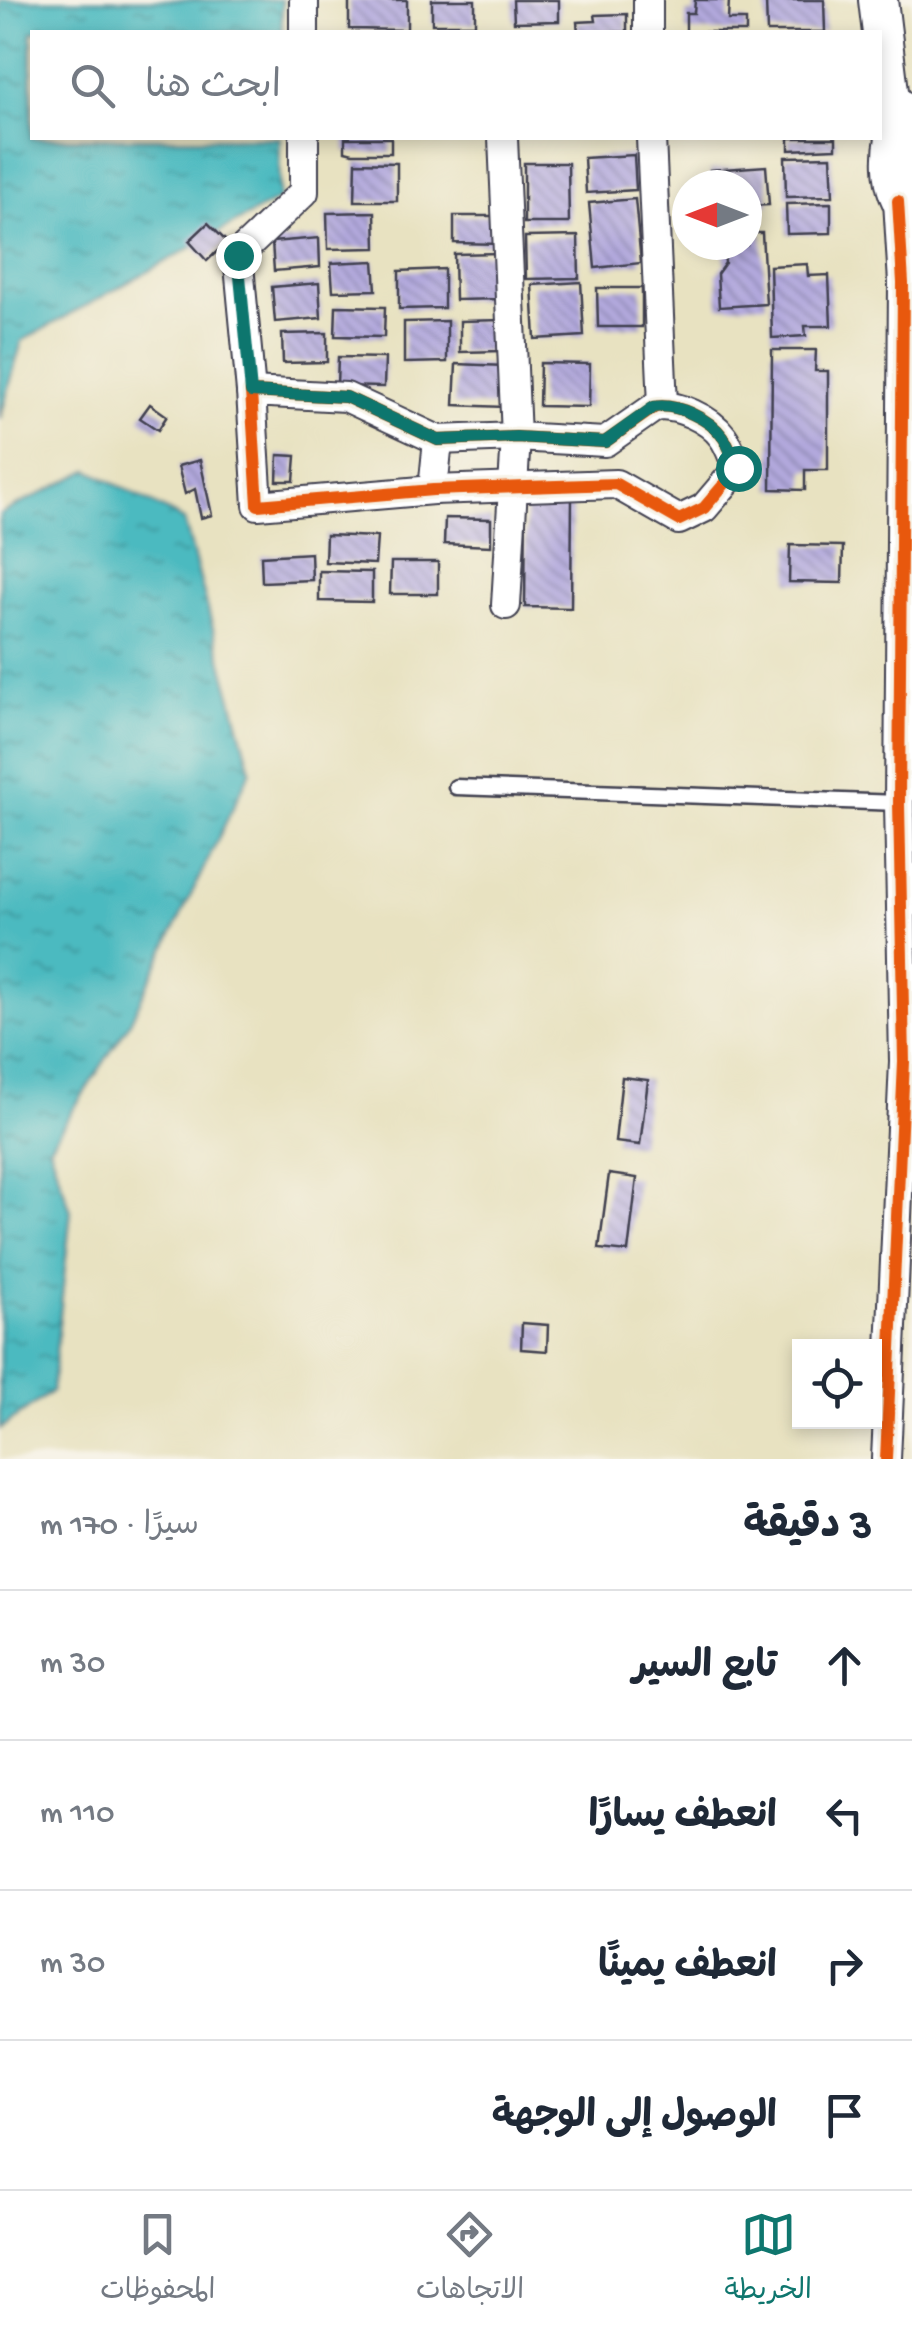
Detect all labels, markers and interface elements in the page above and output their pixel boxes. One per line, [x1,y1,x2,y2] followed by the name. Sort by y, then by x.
[30,30,882,140] search box
[65,58,120,113] icon: search
[145,67,281,111] text: ابحث هنا
[672,170,762,260] north arrow
[216,233,262,279] route end
[716,446,762,492] route start
[792,1339,882,1429] map controls
[792,1339,882,1429] button: locate
[743,1504,872,1553] text: 3 دقيقة
[40,1508,199,1546] text: سيرًا · 170 m
[817,1638,872,1693] icon: ahead
[40,1646,105,1684] text: 30 m
[633,1647,777,1691] text: تابع السير
[817,1788,872,1843] icon: left
[40,1796,114,1834] text: 110 m
[588,1797,777,1841] text: انعطف يسارًا
[817,1938,872,1993] icon: right
[40,1946,105,1984] text: 30 m
[598,1947,777,1991] text: انعطف يمينًا
[817,2088,872,2143] icon: arrive
[492,2097,777,2141] text: الوصول إلى الوجهة
[100,2207,216,2313] tab: المحفوظات
[416,2207,524,2313] tab: الاتجاهات
[724,2207,812,2313] tab: الخريطة

